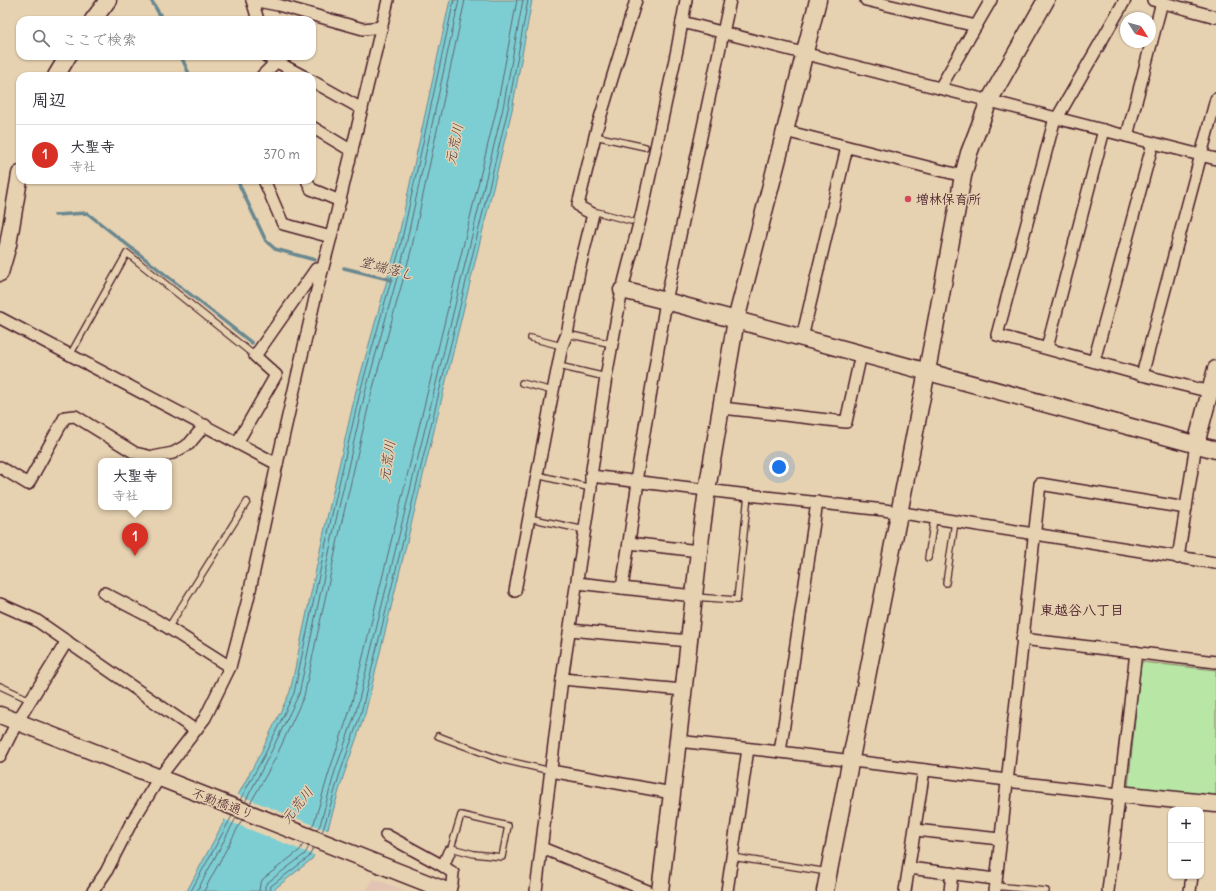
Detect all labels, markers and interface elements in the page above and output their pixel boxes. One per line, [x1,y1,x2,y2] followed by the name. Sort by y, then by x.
[1120,12,1156,48] north arrow
[16,16,316,60] search box
[30,27,52,49] icon: search
[62,30,137,49] text: ここで検索
[32,89,66,111] text: 周辺
[441,122,467,166] water label: 元荒川
[70,137,115,156] text: 大聖寺
[42,146,48,163] text: 1
[263,146,300,163] text: 370 m
[70,158,96,175] text: 寺社
[916,191,981,208] place label: 増林保育所
[903,194,913,204] marker: 増林保育所
[358,252,416,284] water label: 堂端落し
[375,439,399,483] water label: 元荒川
[769,457,789,477] your location
[98,458,172,510] popup
[112,466,158,485] text: 大聖寺
[112,487,139,504] text: 寺社
[122,523,148,556] pin: 1
[1040,601,1124,619] district label: 東越谷八丁目
[277,783,317,827] water label: 元荒川
[189,784,256,823] street label: 不動橋通り
[1168,807,1204,879] map controls
[1168,807,1204,843] button: +
[1168,843,1204,879] button: −

